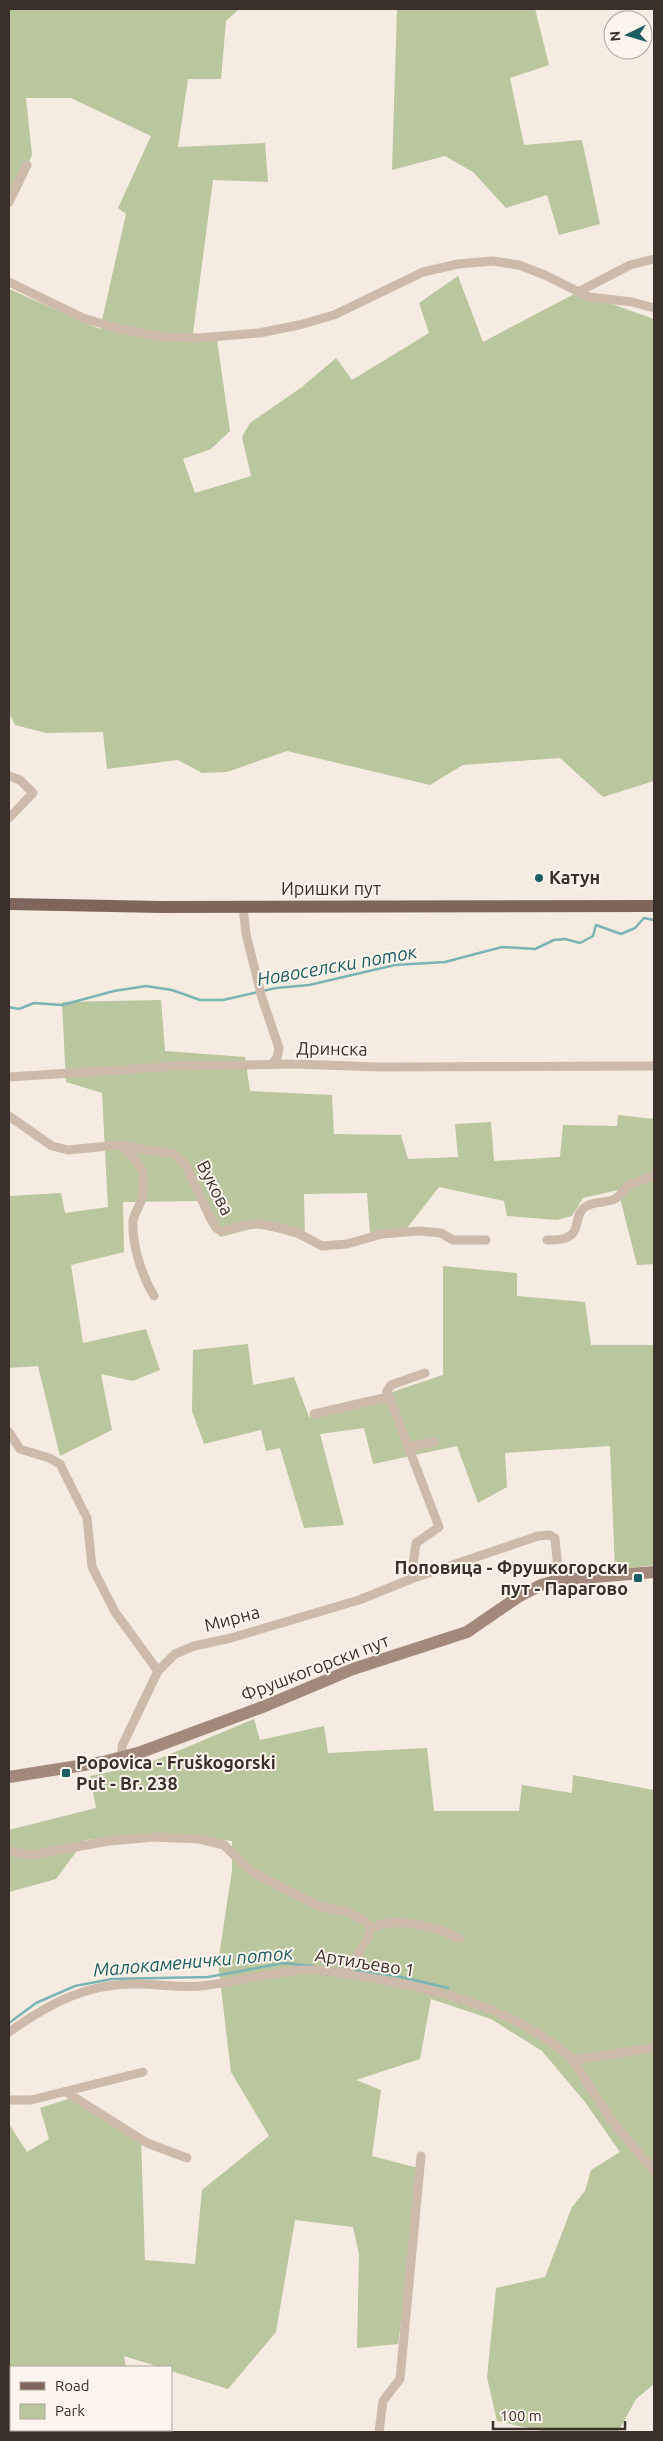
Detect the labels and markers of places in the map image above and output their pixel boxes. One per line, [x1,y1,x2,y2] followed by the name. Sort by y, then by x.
[549,867,600,887] place label: Катун
[533,872,545,884] marker: Катун
[395,1557,628,1598] place label: Поповица - Фрушкогорски пут - Парагово
[632,1572,644,1584] marker: Поповица - Фрушкогорски пут - Парагово
[76,1752,276,1793] place label: Popovica - Fruškogorski Put - Br. 238
[60,1767,72,1779] marker: Popovica - Fruškogorski Put - Br. 238

